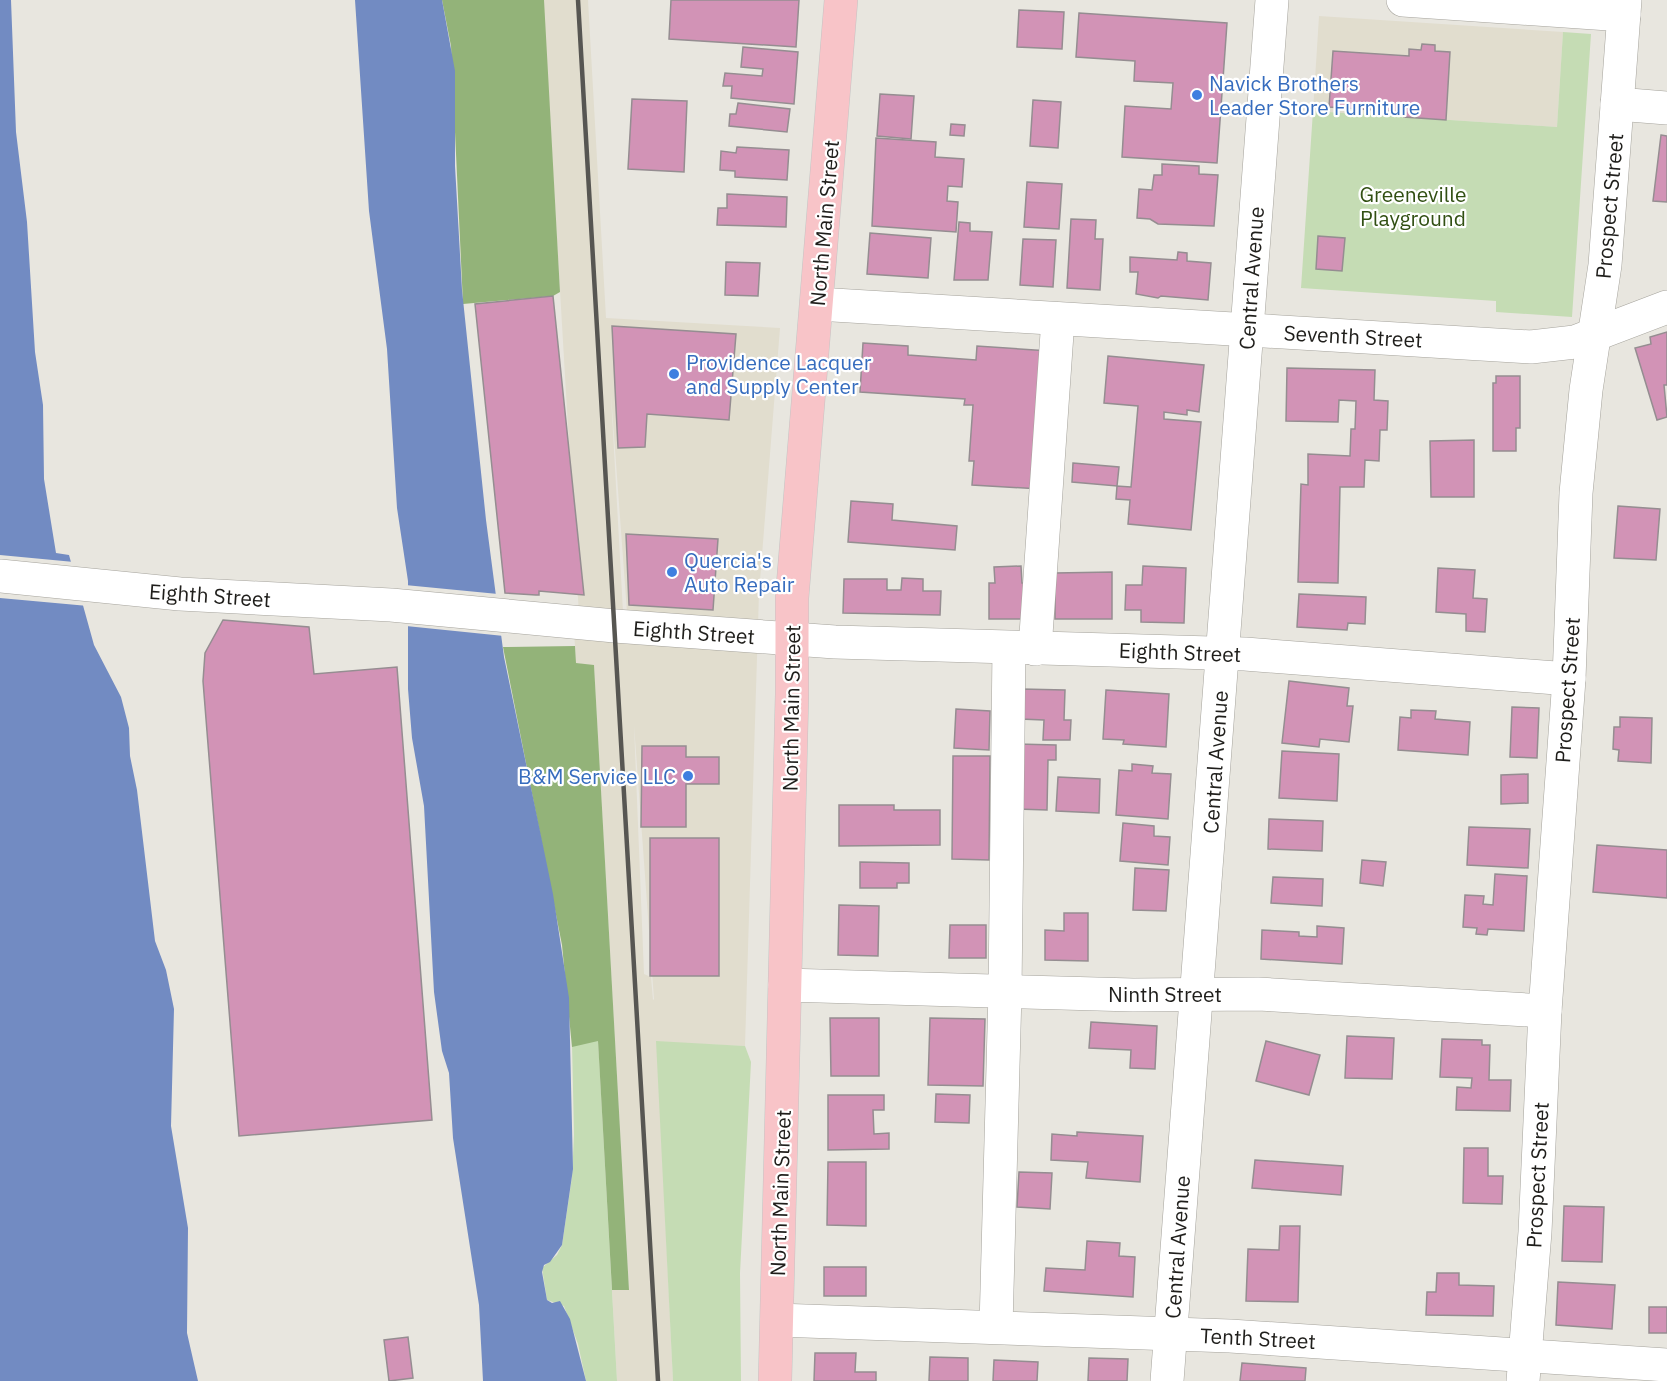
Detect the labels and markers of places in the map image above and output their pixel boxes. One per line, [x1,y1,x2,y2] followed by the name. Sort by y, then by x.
[1209,69,1420,121] place label: Navick Brothers Leader Store Furniture
[1190,88,1204,102] marker: Navick Brothers Leader Store Furniture
[686,348,872,400] place label: Providence Lacquer and Supply Center
[667,367,681,381] marker: Providence Lacquer and Supply Center
[684,546,795,598] place label: Quercia's Auto Repair
[665,565,679,579] marker: Quercia's Auto Repair
[518,762,676,790] place label: B&M Service LLC
[681,769,695,783] marker: B&M Service LLC

